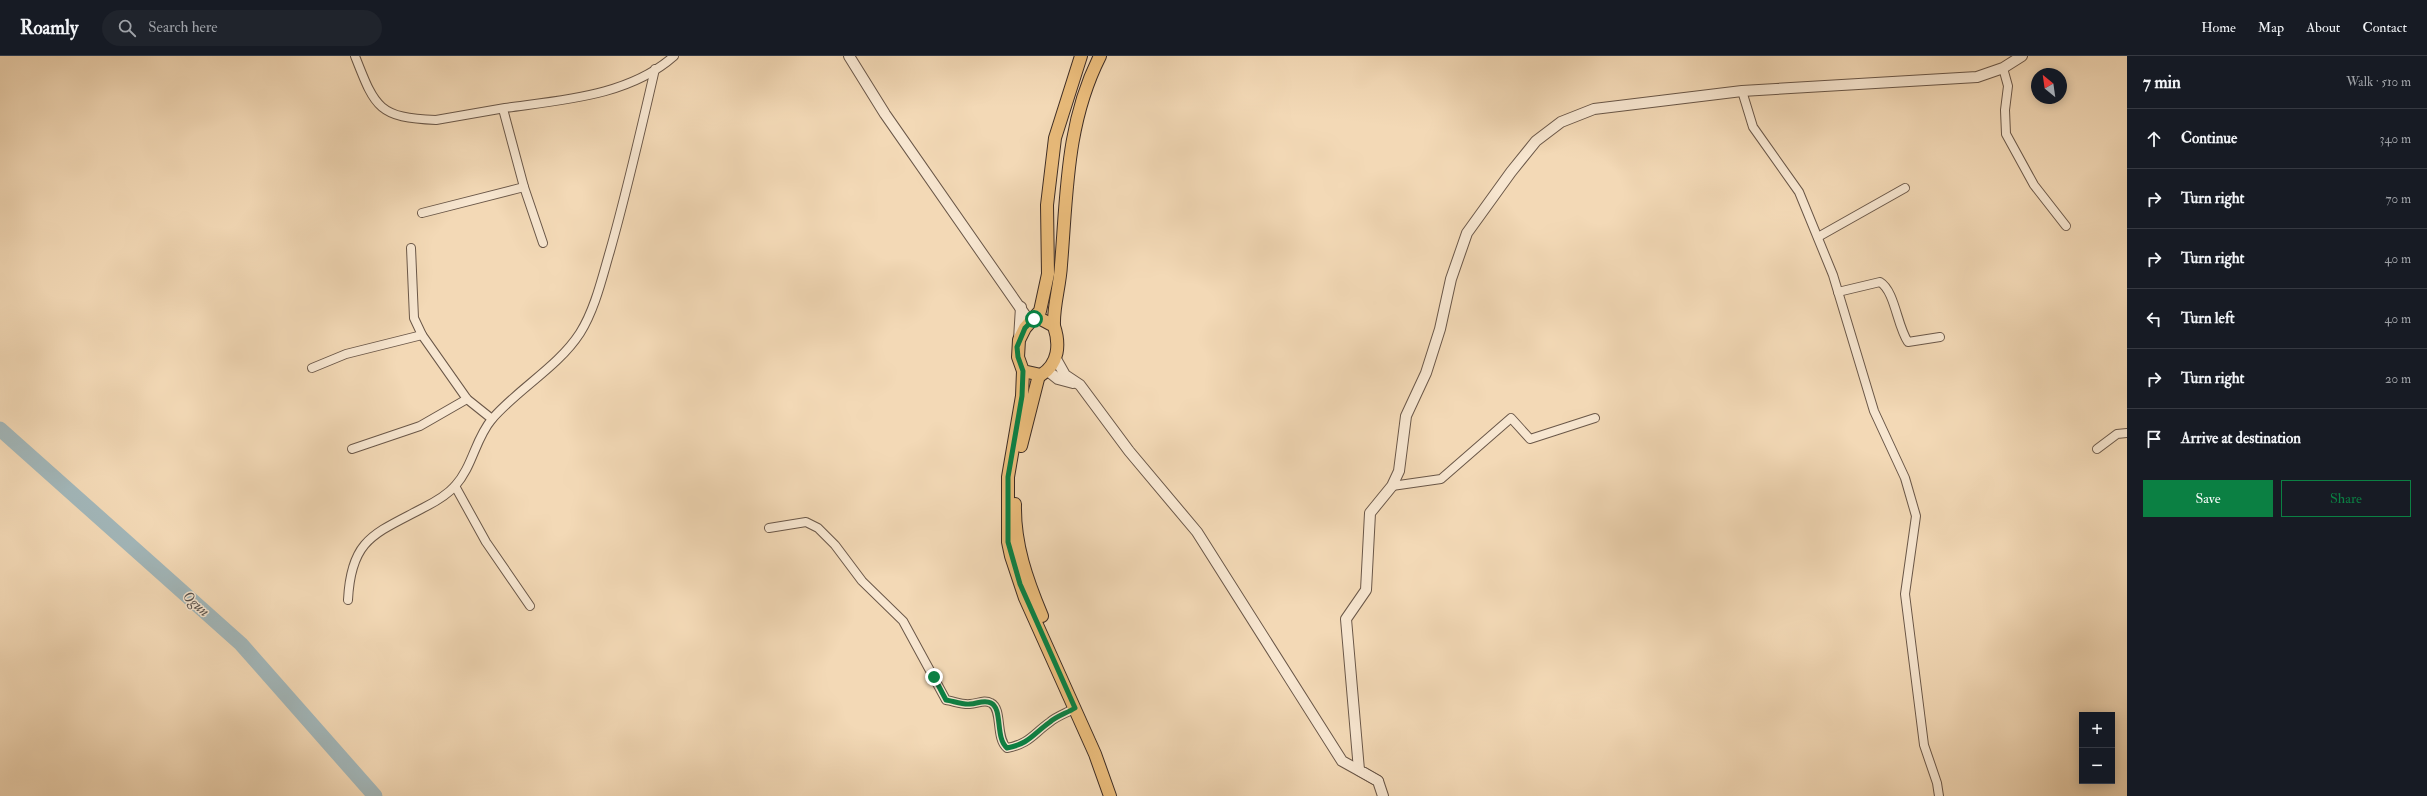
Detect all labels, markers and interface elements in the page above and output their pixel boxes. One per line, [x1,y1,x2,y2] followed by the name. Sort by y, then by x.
[102,10,382,46] search box
[20,16,78,40] text: Roamly
[116,17,138,39] icon: search
[148,18,218,37] text: Search here
[2201,19,2236,36] text: Home
[2258,19,2284,36] text: Map
[2306,19,2340,36] text: About
[2362,19,2407,36] text: Contact
[2031,68,2067,104] north arrow
[2143,72,2181,93] text: 7 min
[2346,74,2411,90] text: Walk · 510 m
[2143,128,2165,150] icon: ahead
[2181,129,2237,148] text: Continue
[2380,131,2411,147] text: 340 m
[2143,188,2165,210] icon: right
[2181,189,2244,208] text: Turn right
[2386,191,2411,207] text: 70 m
[2143,248,2165,270] icon: right
[2181,249,2244,268] text: Turn right
[2385,251,2411,267] text: 40 m
[2143,308,2165,330] icon: left
[2181,309,2235,328] text: Turn left
[1025,310,1043,328] route start
[2385,311,2411,327] text: 40 m
[2143,368,2165,390] icon: right
[2181,369,2244,388] text: Turn right
[2385,371,2411,387] text: 20 m
[2143,428,2165,450] icon: arrive
[2181,429,2301,448] text: Arrive at destination
[2143,480,2273,517] button: Save
[2281,480,2411,517] button: Share
[179,587,213,621] water label: Ogun
[925,668,943,686] route end
[2079,712,2115,784] map controls
[2079,712,2115,748] button: +
[2079,748,2115,784] button: −

